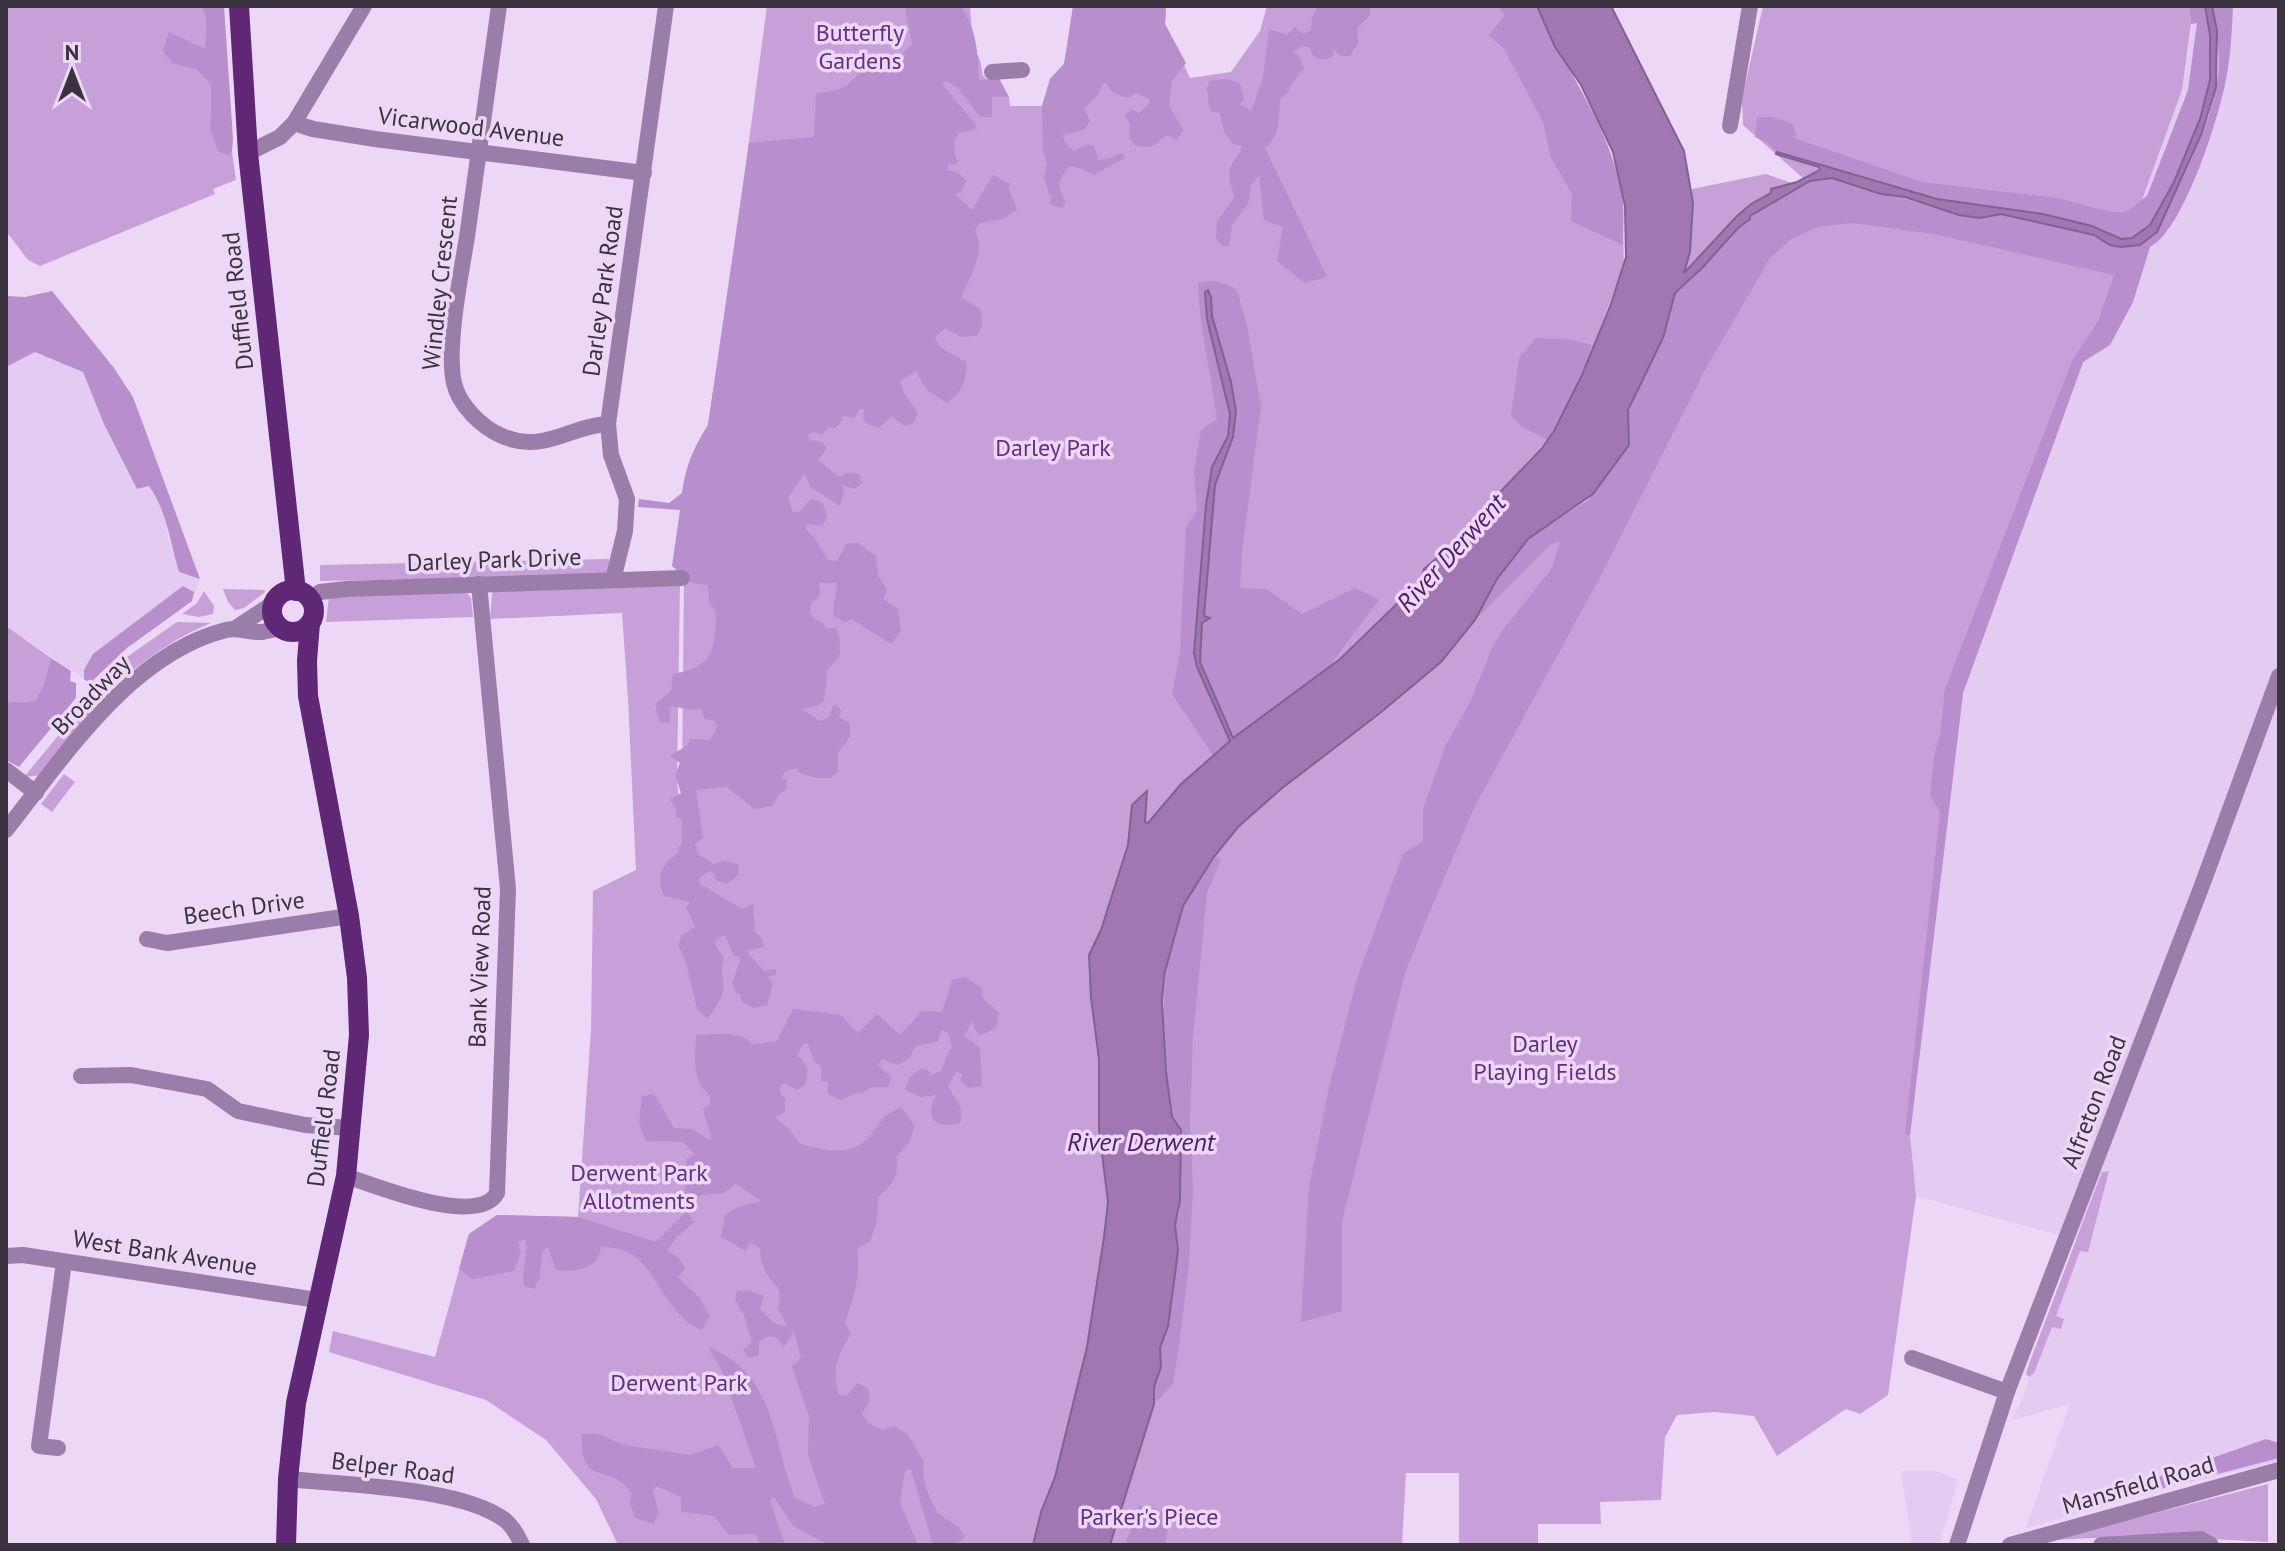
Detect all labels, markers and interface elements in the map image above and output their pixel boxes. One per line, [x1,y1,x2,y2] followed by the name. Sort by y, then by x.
[816,17,904,76] park label: Butterfly Gardens
[32,32,112,112] north arrow
[65,38,79,66] text: N
[375,100,566,153] street label: Vicarwood Avenue
[415,194,464,372] street label: Windley Crescent
[575,204,630,378] street label: Darley Park Road
[215,231,260,372] street label: Duffield Road
[995,432,1111,463] park label: Darley Park
[1389,485,1514,619] water label: River Derwent
[406,541,582,578] street label: Darley Park Drive
[45,648,137,742] street label: Broadway
[181,884,307,931] street label: Beech Drive
[461,886,498,1048] street label: Bank View Road
[1473,1028,1617,1087] park label: Darley Playing Fields
[2054,1031,2133,1173] street label: Alfreton Road
[300,1047,347,1189] street label: Duffield Road
[1067,1125,1217,1158] water label: River Derwent
[570,1157,708,1216] park label: Derwent Park Allotments
[71,1223,259,1282] street label: West Bank Avenue
[610,1367,748,1398] park label: Derwent Park
[330,1445,456,1490] street label: Belper Road
[2058,1448,2217,1521] street label: Mansfield Road
[1080,1501,1218,1532] park label: Parker's Piece

